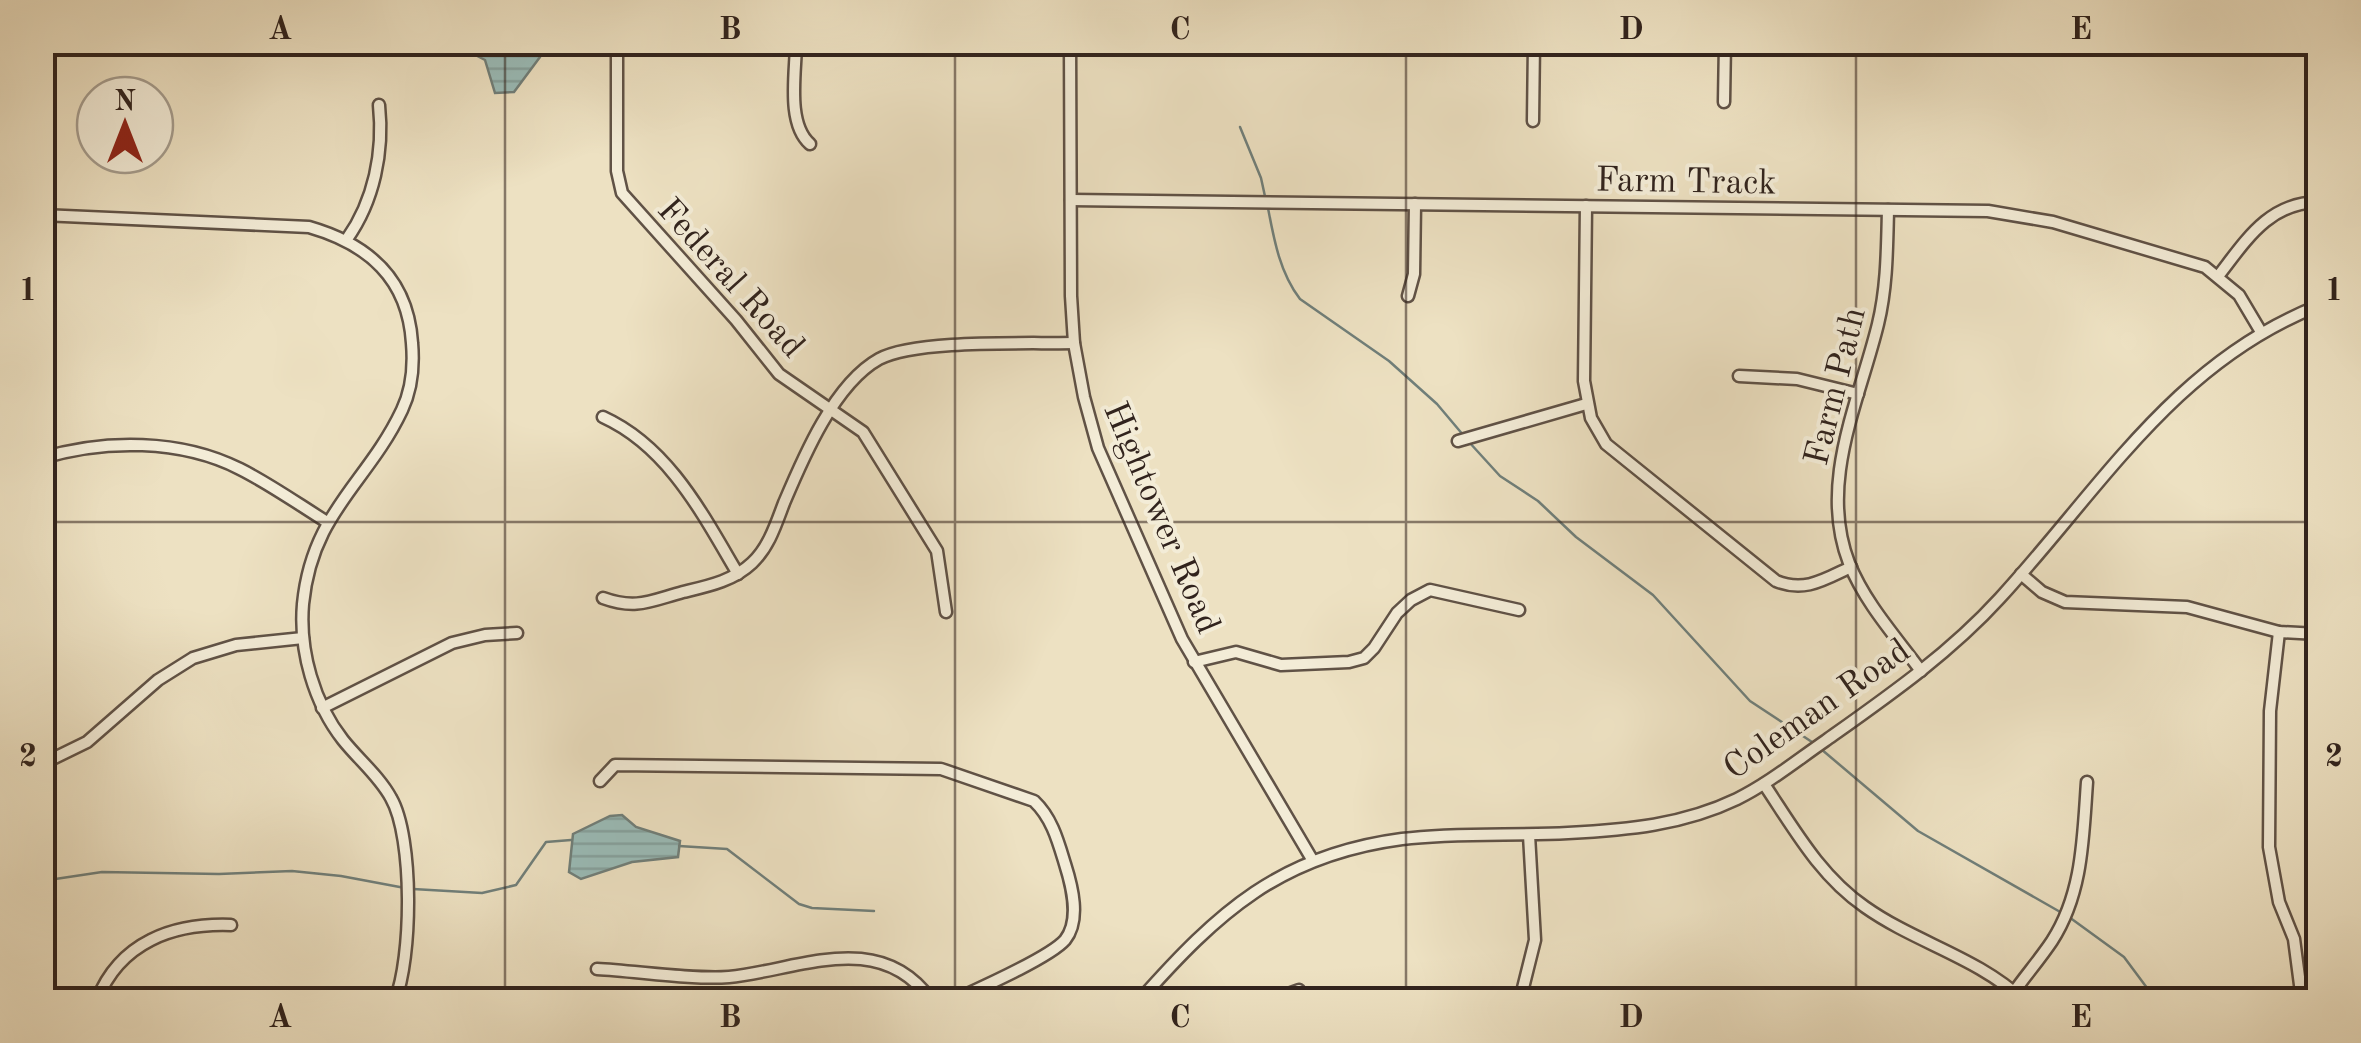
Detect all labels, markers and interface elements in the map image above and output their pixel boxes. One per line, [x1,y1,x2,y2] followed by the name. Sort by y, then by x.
[268,15,292,47] text: A
[719,15,741,47] text: B
[1169,15,1191,47] text: C
[1618,15,1644,47] text: D
[2070,15,2092,47] text: E
[75,75,175,175] north arrow
[114,89,136,117] text: N
[1595,163,1777,202] street label: Farm Track
[650,192,810,365] street label: Federal Road
[19,276,37,308] text: 1
[2325,276,2343,308] text: 1
[1800,304,1873,469] street label: Farm Path
[1096,397,1225,639] street label: Hightower Road
[1718,633,1917,787] street label: Coleman Road
[19,742,37,774] text: 2
[2325,742,2343,774] text: 2
[268,1003,292,1035] text: A
[719,1003,741,1035] text: B
[1169,1003,1191,1035] text: C
[1618,1003,1644,1035] text: D
[2070,1003,2092,1035] text: E

